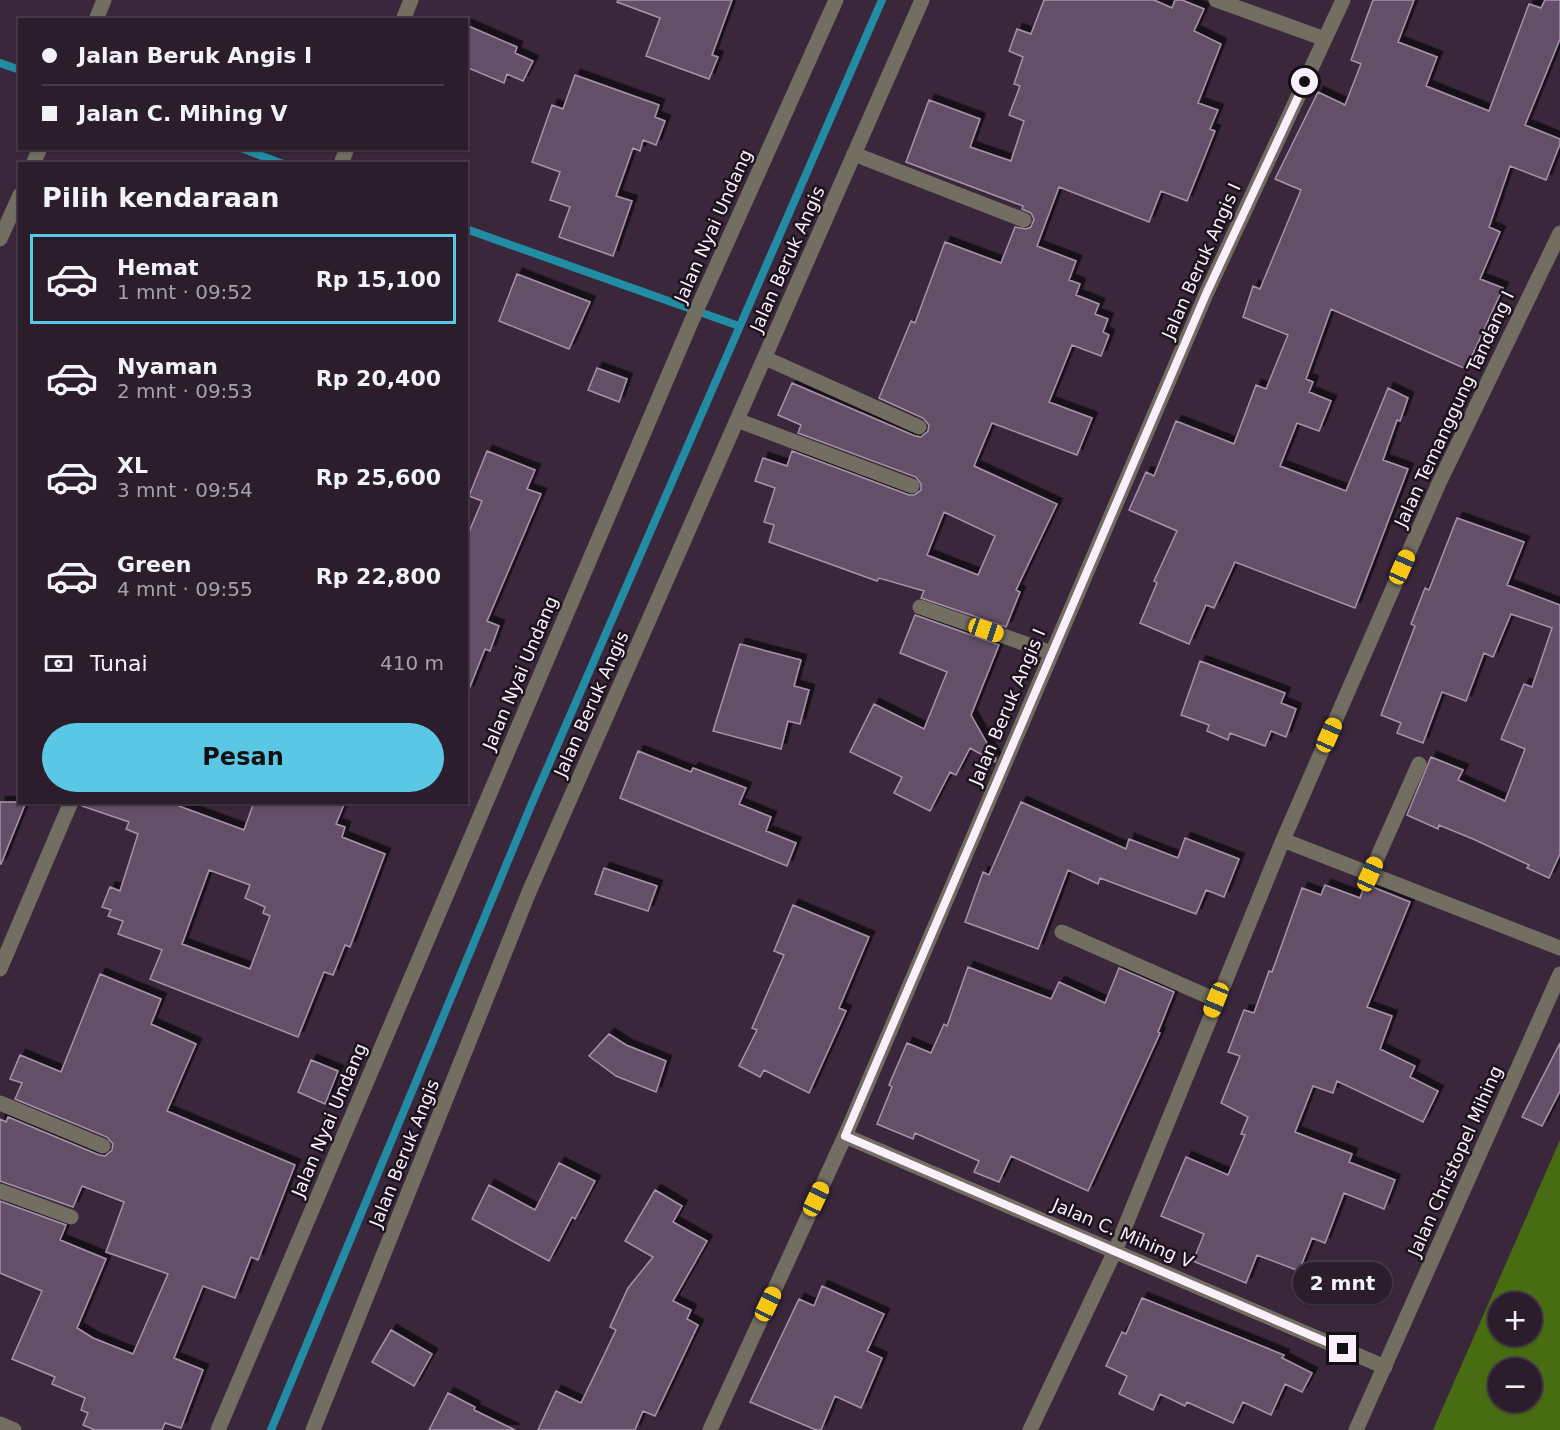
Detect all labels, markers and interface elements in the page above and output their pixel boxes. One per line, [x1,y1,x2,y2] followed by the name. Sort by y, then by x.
[78,43,312,68] text: Jalan Beruk Angis I
[1291,68,1318,95] route start
[78,101,288,126] text: Jalan C. Mihing V
[669,146,756,307] street label: Jalan Nyai Undang
[1157,180,1245,343] street label: Jalan Beruk Angis I
[42,182,279,213] text: Pilih kendaraan
[745,183,829,336] street label: Jalan Beruk Angis
[45,252,99,306] icon: car
[117,255,199,280] text: Hemat
[316,267,441,292] text: Rp 15,100
[117,280,253,304] text: 1 mnt · 09:52
[1390,288,1518,531] street label: Jalan Temanggung Tandang I
[45,351,99,405] icon: car
[117,354,218,379] text: Nyaman
[316,366,441,391] text: Rp 20,400
[117,379,253,403] text: 2 mnt · 09:53
[45,450,99,504] icon: car
[117,453,148,478] text: XL
[316,465,441,490] text: Rp 25,600
[117,478,253,502] text: 3 mnt · 09:54
[1386,547,1418,587] car
[45,549,99,603] icon: car
[117,552,191,577] text: Green
[316,564,441,589] text: Rp 22,800
[117,577,253,601] text: 4 mnt · 09:55
[478,593,562,754] street label: Jalan Nyai Undang
[966,616,1006,644] car
[964,625,1050,790] street label: Jalan Beruk Angis I
[549,628,633,781] street label: Jalan Beruk Angis
[42,647,75,680] icon: cash
[90,651,148,676] text: Tunai
[380,651,444,675] text: 410 m
[1313,715,1345,755] car
[42,723,444,792] button: Pesan
[1354,854,1386,894] car
[1201,980,1231,1020] car
[287,1040,371,1201] street label: Jalan Nyai Undang
[1403,1062,1507,1260] street label: Jalan Christopel Mihing
[364,1076,443,1231] street label: Jalan Beruk Angis
[800,1179,832,1219] car
[1048,1193,1197,1272] street label: Jalan C. Mihing V
[1294,1262,1392,1304] callout: 2 mnt
[1310,1271,1375,1295] text: 2 mnt
[752,1284,784,1324] car
[1488,1292,1542,1412] map controls
[1488,1292,1542,1346] button: +
[1329,1335,1356,1362] route end
[1488,1358,1542,1412] button: −

